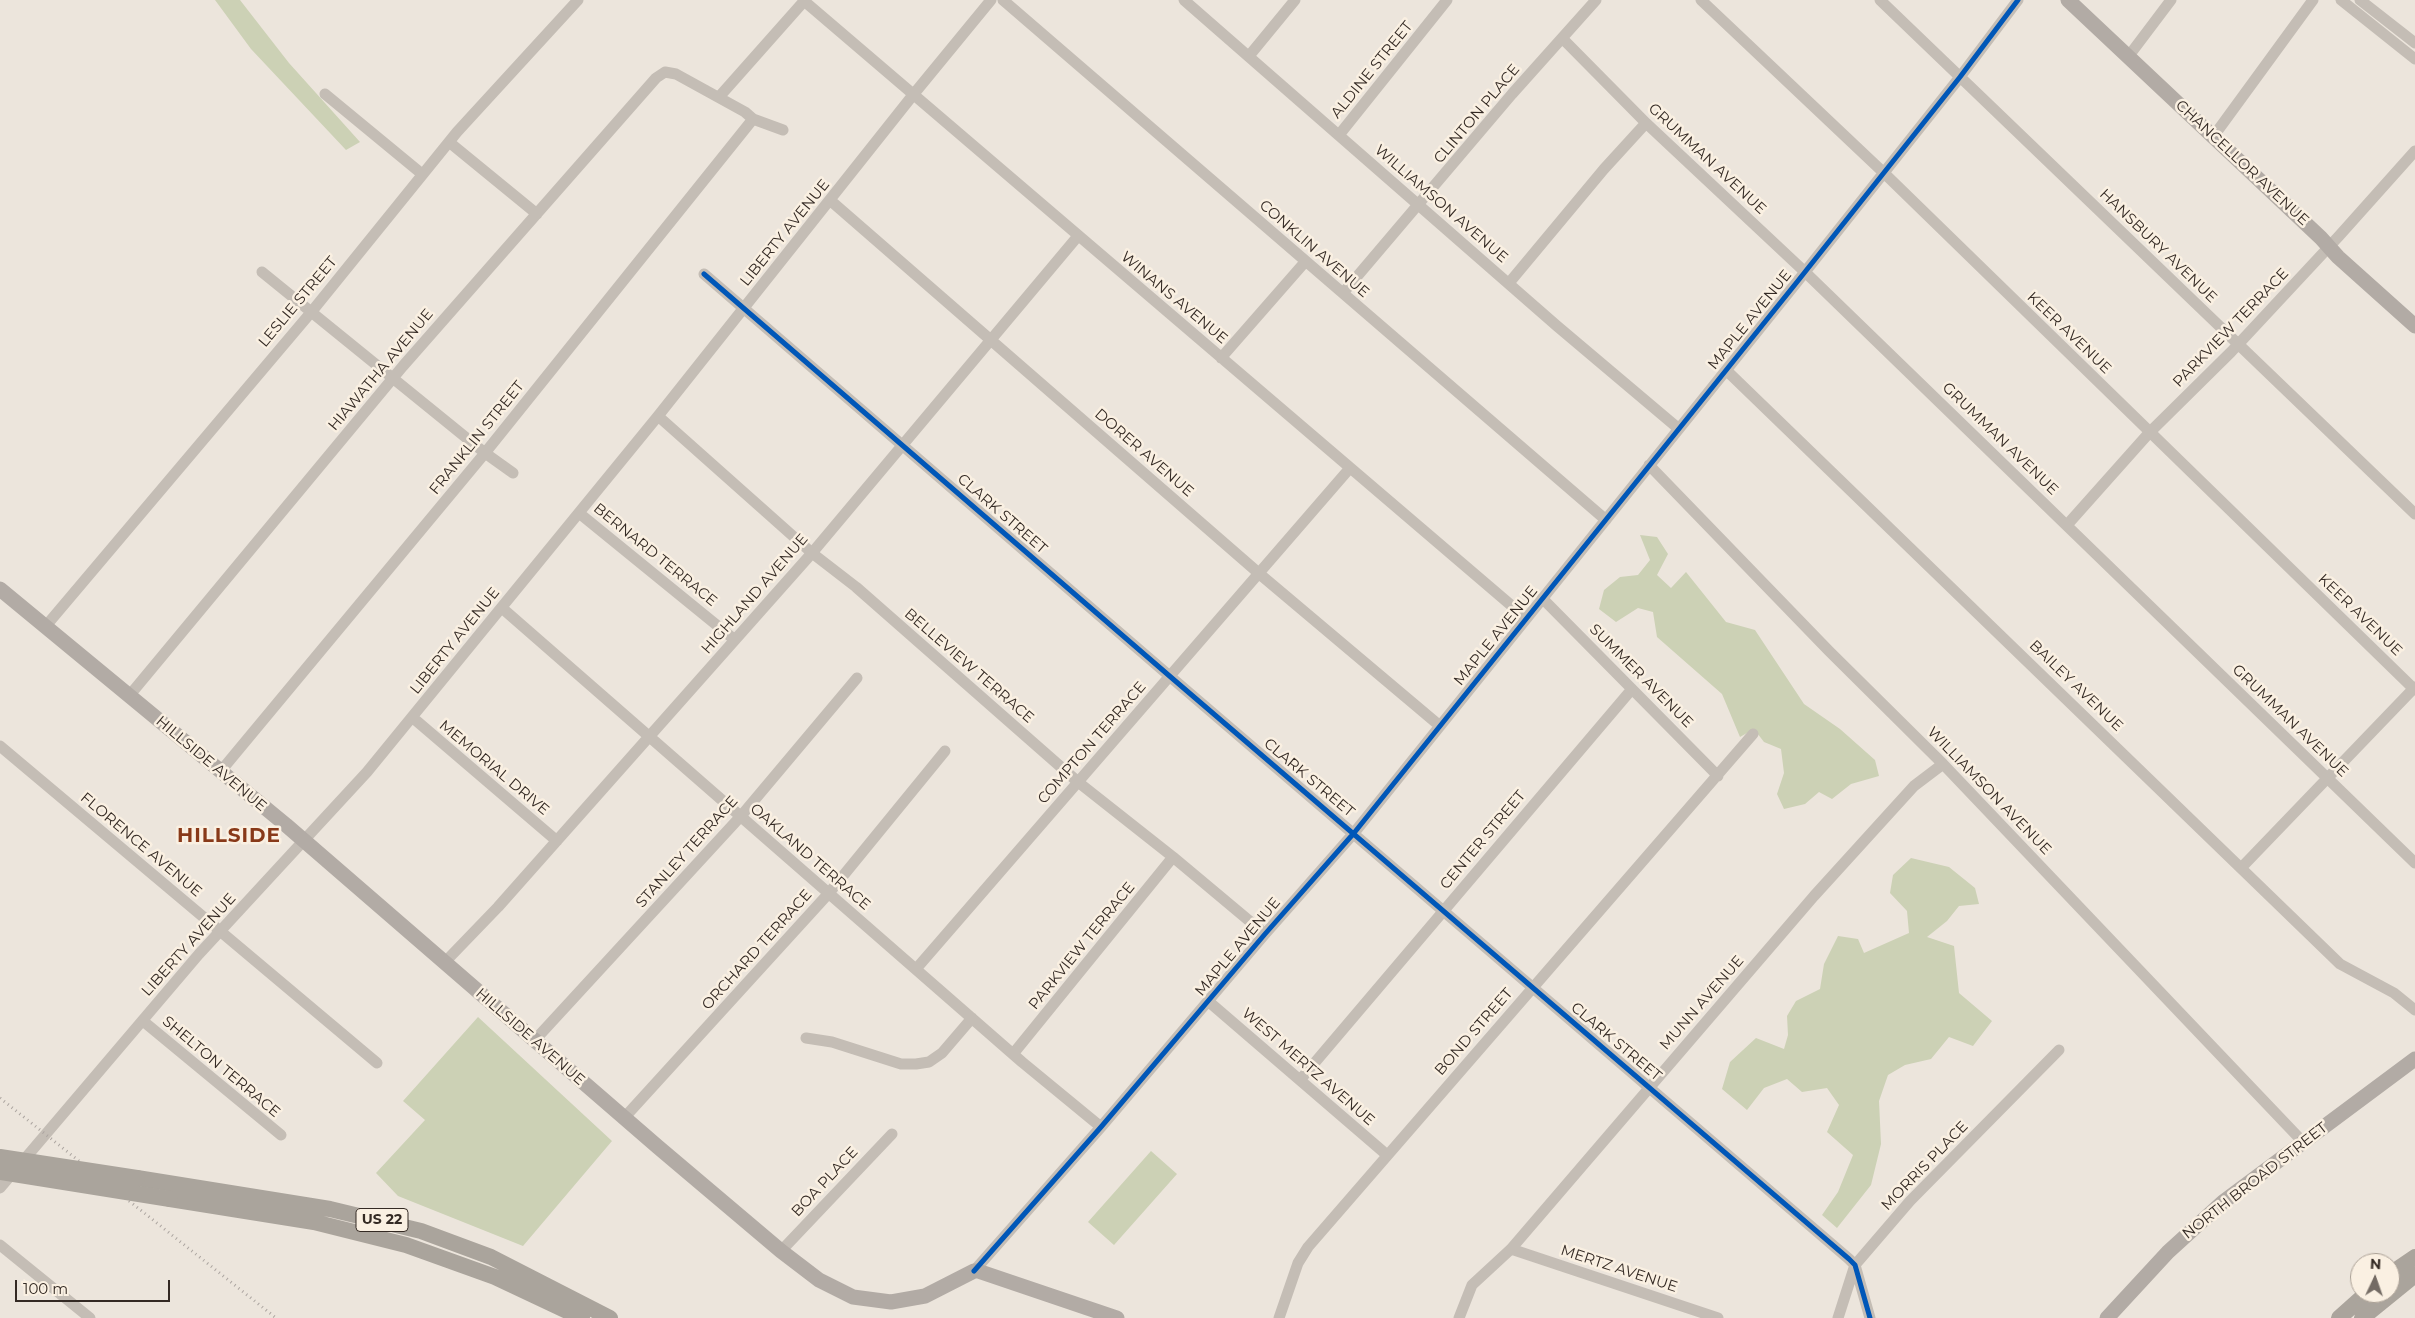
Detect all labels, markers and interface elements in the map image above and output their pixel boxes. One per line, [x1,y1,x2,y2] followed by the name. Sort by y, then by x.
[1327,18,1417,122] street label: ALDINE STREET
[1430,61,1524,167] street label: CLINTON PLACE
[2172,96,2312,230] street label: CHANCELLOR AVENUE
[1644,100,1770,218] street label: GRUMMAN AVENUE
[1371,141,1511,267] street label: WILLIAMSON AVENUE
[736,176,834,290] street label: LIBERTY AVENUE
[2096,185,2220,307] street label: HANSBURY AVENUE
[1255,196,1373,302] street label: CONKLIN AVENUE
[1117,248,1231,348] street label: WINANS AVENUE
[255,253,341,351] street label: LESLIE STREET
[2169,265,2293,391] street label: PARKVIEW TERRACE
[1704,267,1796,373] street label: MAPLE AVENUE
[2023,288,2115,378] street label: KEER AVENUE
[325,305,437,435] street label: HIAWATHA AVENUE
[426,378,528,498] street label: FRANKLIN STREET
[1938,379,2062,499] street label: GRUMMAN AVENUE
[1091,405,1197,501] street label: DORER AVENUE
[954,470,1050,558] street label: CLARK STREET
[590,500,720,610] street label: BERNARD TERRACE
[698,530,812,658] street label: HIGHLAND AVENUE
[2314,570,2406,660] street label: KEER AVENUE
[1450,583,1542,689] street label: MAPLE AVENUE
[406,584,504,698] street label: LIBERTY AVENUE
[901,605,1037,727] street label: BELLEVIEW TERRACE
[1585,620,1697,732] street label: SUMMER AVENUE
[2025,637,2127,735] street label: BAILEY AVENUE
[2228,661,2352,781] street label: GRUMMAN AVENUE
[1034,678,1150,808] street label: COMPTON TERRACE
[152,712,270,816] street label: HILLSIDE AVENUE
[435,717,553,819] street label: MEMORIAL DRIVE
[1923,723,2055,859] street label: WILLIAMSON AVENUE
[1260,735,1358,821] street label: CLARK STREET
[1436,787,1530,893] street label: CENTER STREET
[77,789,205,901] street label: FLORENCE AVENUE
[632,793,742,911] street label: STANLEY TERRACE
[746,800,874,914] street label: OAKLAND TERRACE
[176,824,282,848] district label: HILLSIDE
[1025,879,1139,1013] street label: PARKVIEW TERRACE
[698,886,816,1014] street label: ORCHARD TERRACE
[138,890,240,1000] street label: LIBERTY AVENUE
[1192,894,1284,1000] street label: MAPLE AVENUE
[1656,952,1748,1054] street label: MUNN AVENUE
[472,985,588,1089] street label: HILLSIDE AVENUE
[1431,985,1517,1079] street label: BOND STREET
[1567,999,1665,1085] street label: CLARK STREET
[1238,1004,1378,1130] street label: WEST MERTZ AVENUE
[159,1013,283,1121] street label: SHELTON TERRACE
[1878,1118,1972,1214] street label: MORRIS PLACE
[2179,1119,2331,1243] street label: NORTH BROAD STREET
[788,1143,862,1221] street label: BOA PLACE
[356,1208,408,1232] road number: US 22
[1558,1242,1680,1296] street label: MERTZ AVENUE
[2350,1253,2400,1303] north arrow
[2370,1255,2382,1273] text: N
[18,1270,172,1302] scale bar
[23,1279,68,1298] text: 100 m

